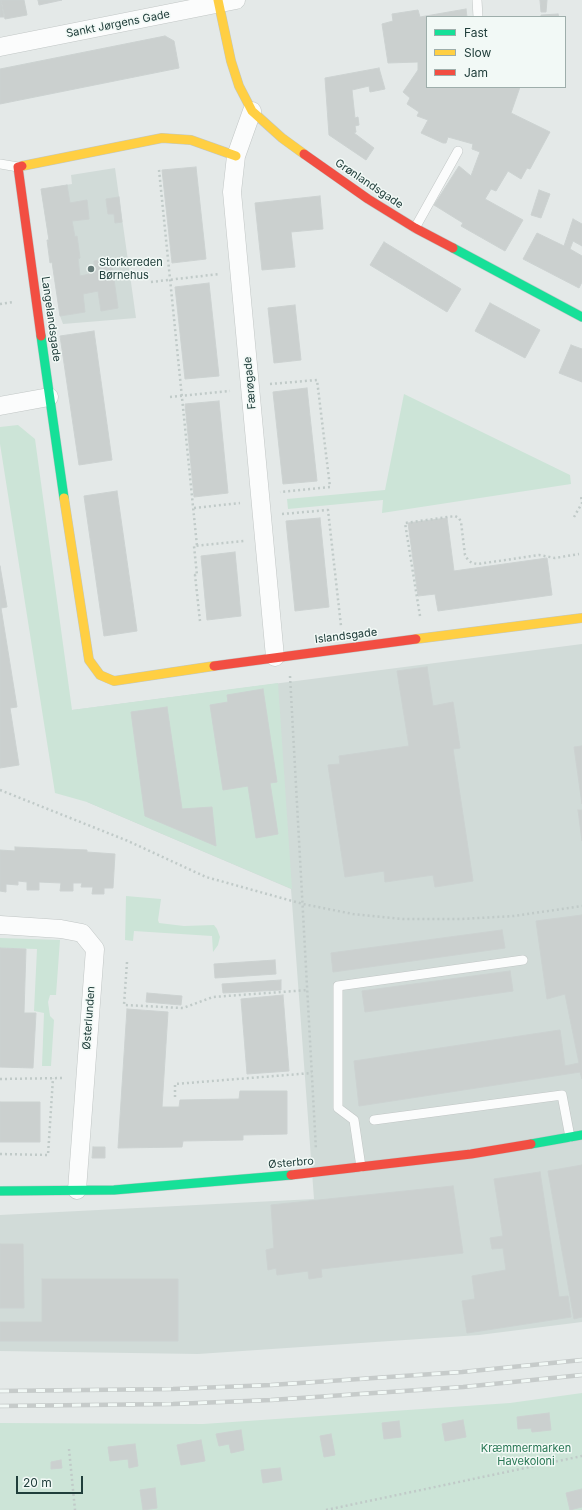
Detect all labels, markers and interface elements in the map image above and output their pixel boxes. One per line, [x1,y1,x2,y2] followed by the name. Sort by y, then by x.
[65,7,171,41] street label: Sankt Jørgens Gade
[426,16,566,88] legend
[464,25,488,40] text: Fast
[464,45,491,60] text: Slow
[464,65,488,80] text: Jam
[332,156,406,212] street label: Grønlandsgade
[99,256,163,282] place label: Storkereden Børnehus
[86,264,96,274] marker: Storkereden Børnehus
[38,275,64,363] street label: Langelandsgade
[241,356,259,410] street label: Færøgade
[314,626,378,646] street label: Islandsgade
[80,986,98,1050] street label: Østerlunden
[268,1154,314,1172] street label: Østerbro
[481,1442,571,1468] park label: Kræmmermarken Havekoloni
[18,1468,85,1494] scale bar
[23,1475,52,1490] text: 20 m

